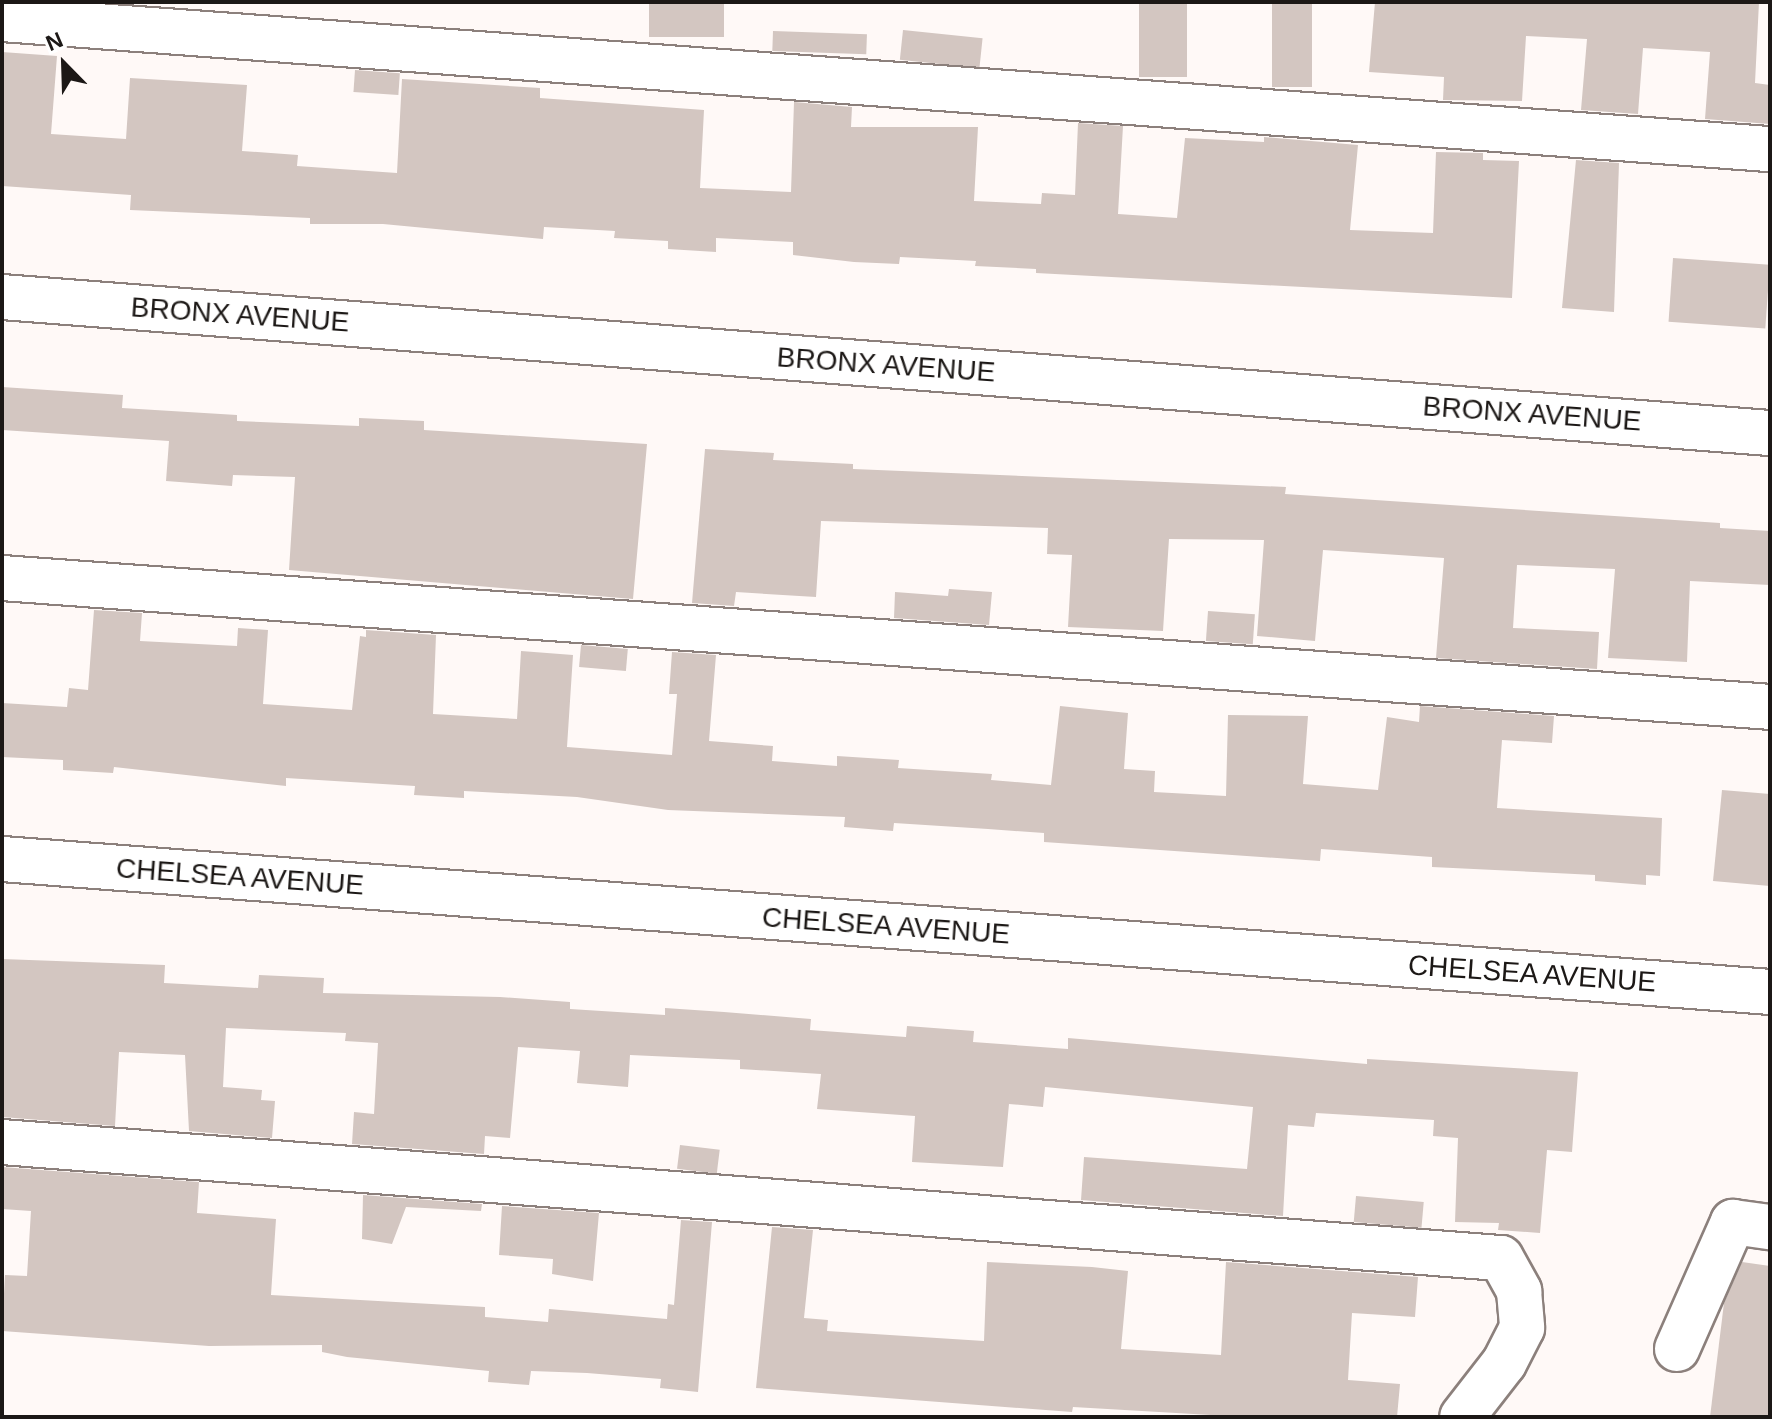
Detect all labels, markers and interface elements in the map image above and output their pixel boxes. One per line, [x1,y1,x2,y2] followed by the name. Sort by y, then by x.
[24,24,104,104] north arrow
[42,27,67,56] text: N
[129,291,351,339] street label: BRONX AVENUE
[775,341,997,389] street label: BRONX AVENUE
[1421,390,1643,438] street label: BRONX AVENUE
[113,851,367,903] street label: CHELSEA AVENUE
[759,900,1013,952] street label: CHELSEA AVENUE
[1405,948,1659,1000] street label: CHELSEA AVENUE

